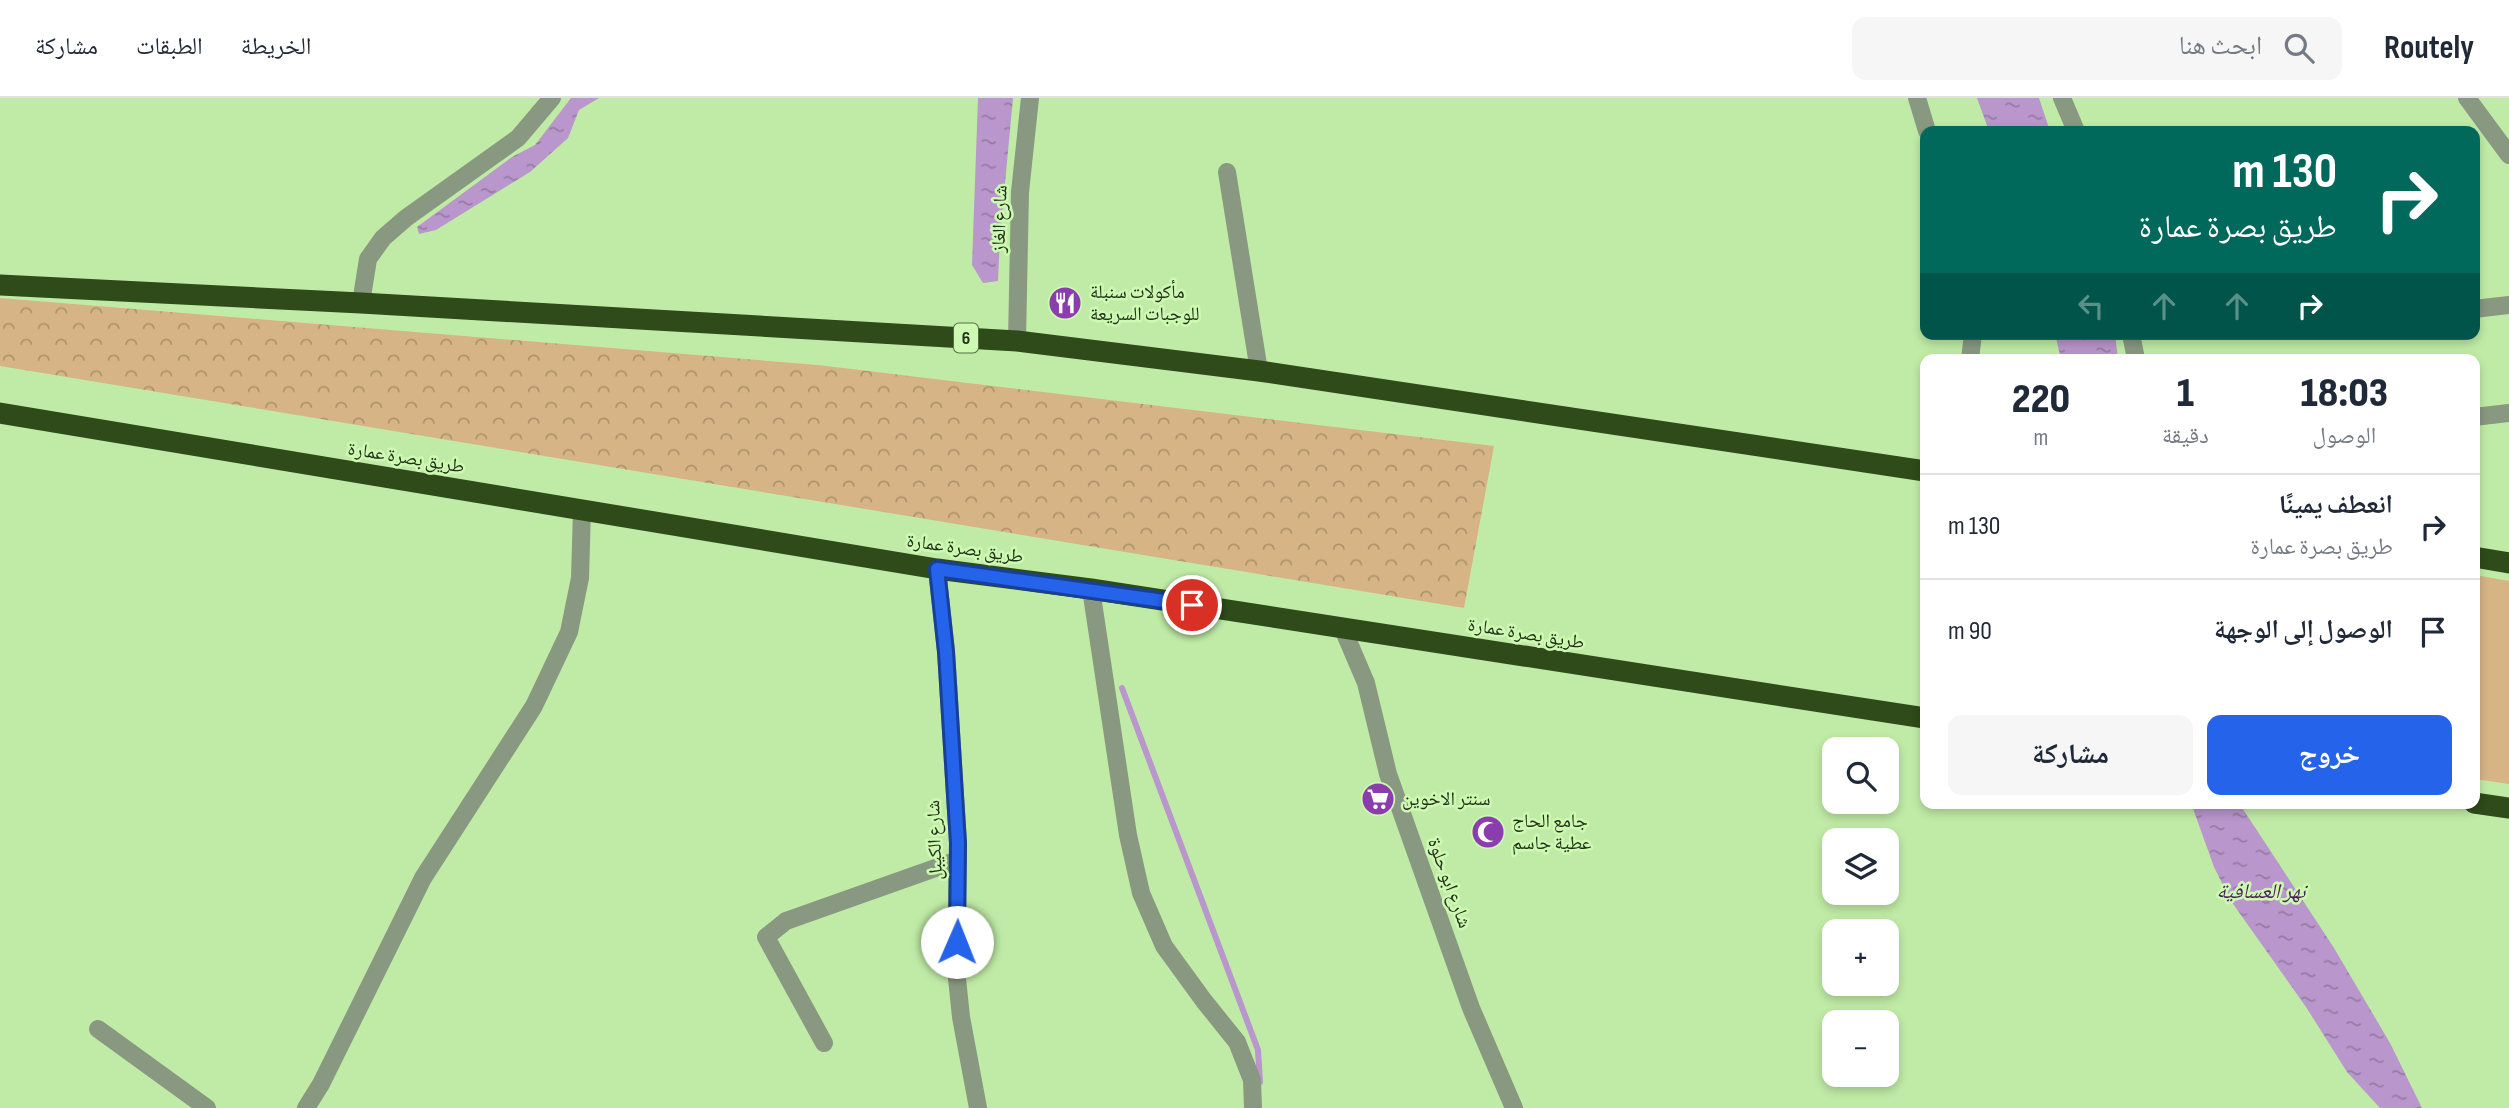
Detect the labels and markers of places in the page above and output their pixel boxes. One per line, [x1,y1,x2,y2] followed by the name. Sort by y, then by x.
[1090,280,1200,326] place label: مأكولات سنبلة للوجبات السريعة
[1046,284,1084,322] restaurant icon: مأكولات سنبلة للوجبات السريعة
[1162,575,1222,635] pin
[1359,780,1397,818] supermarket icon: سنتر الاخوين
[1402,788,1491,811] place label: سنتر الاخوين
[1512,810,1592,855] place label: جامع الحاج عطية جاسم
[1469,813,1507,851] mosque icon: جامع الحاج عطية جاسم

